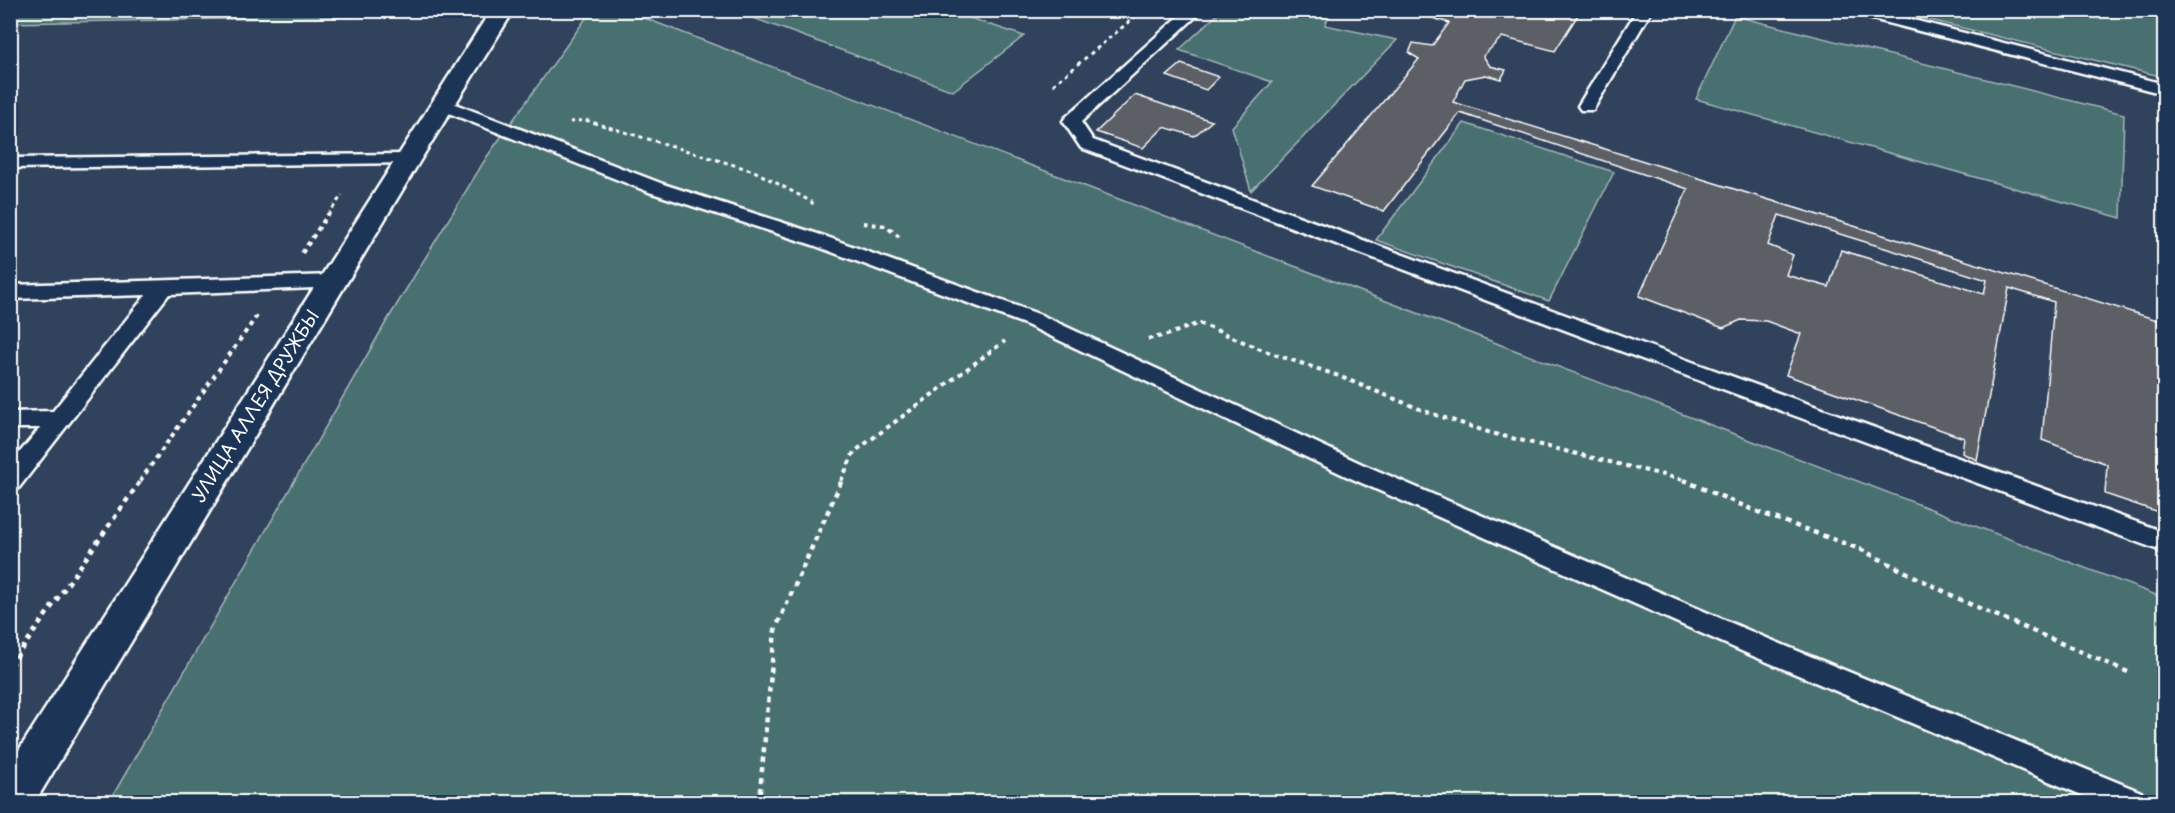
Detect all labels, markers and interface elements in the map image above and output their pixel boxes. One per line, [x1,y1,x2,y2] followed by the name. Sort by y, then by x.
[184,304,325,507] street label: УЛИЦА АЛЛЕЯ ДРУЖБЫ

